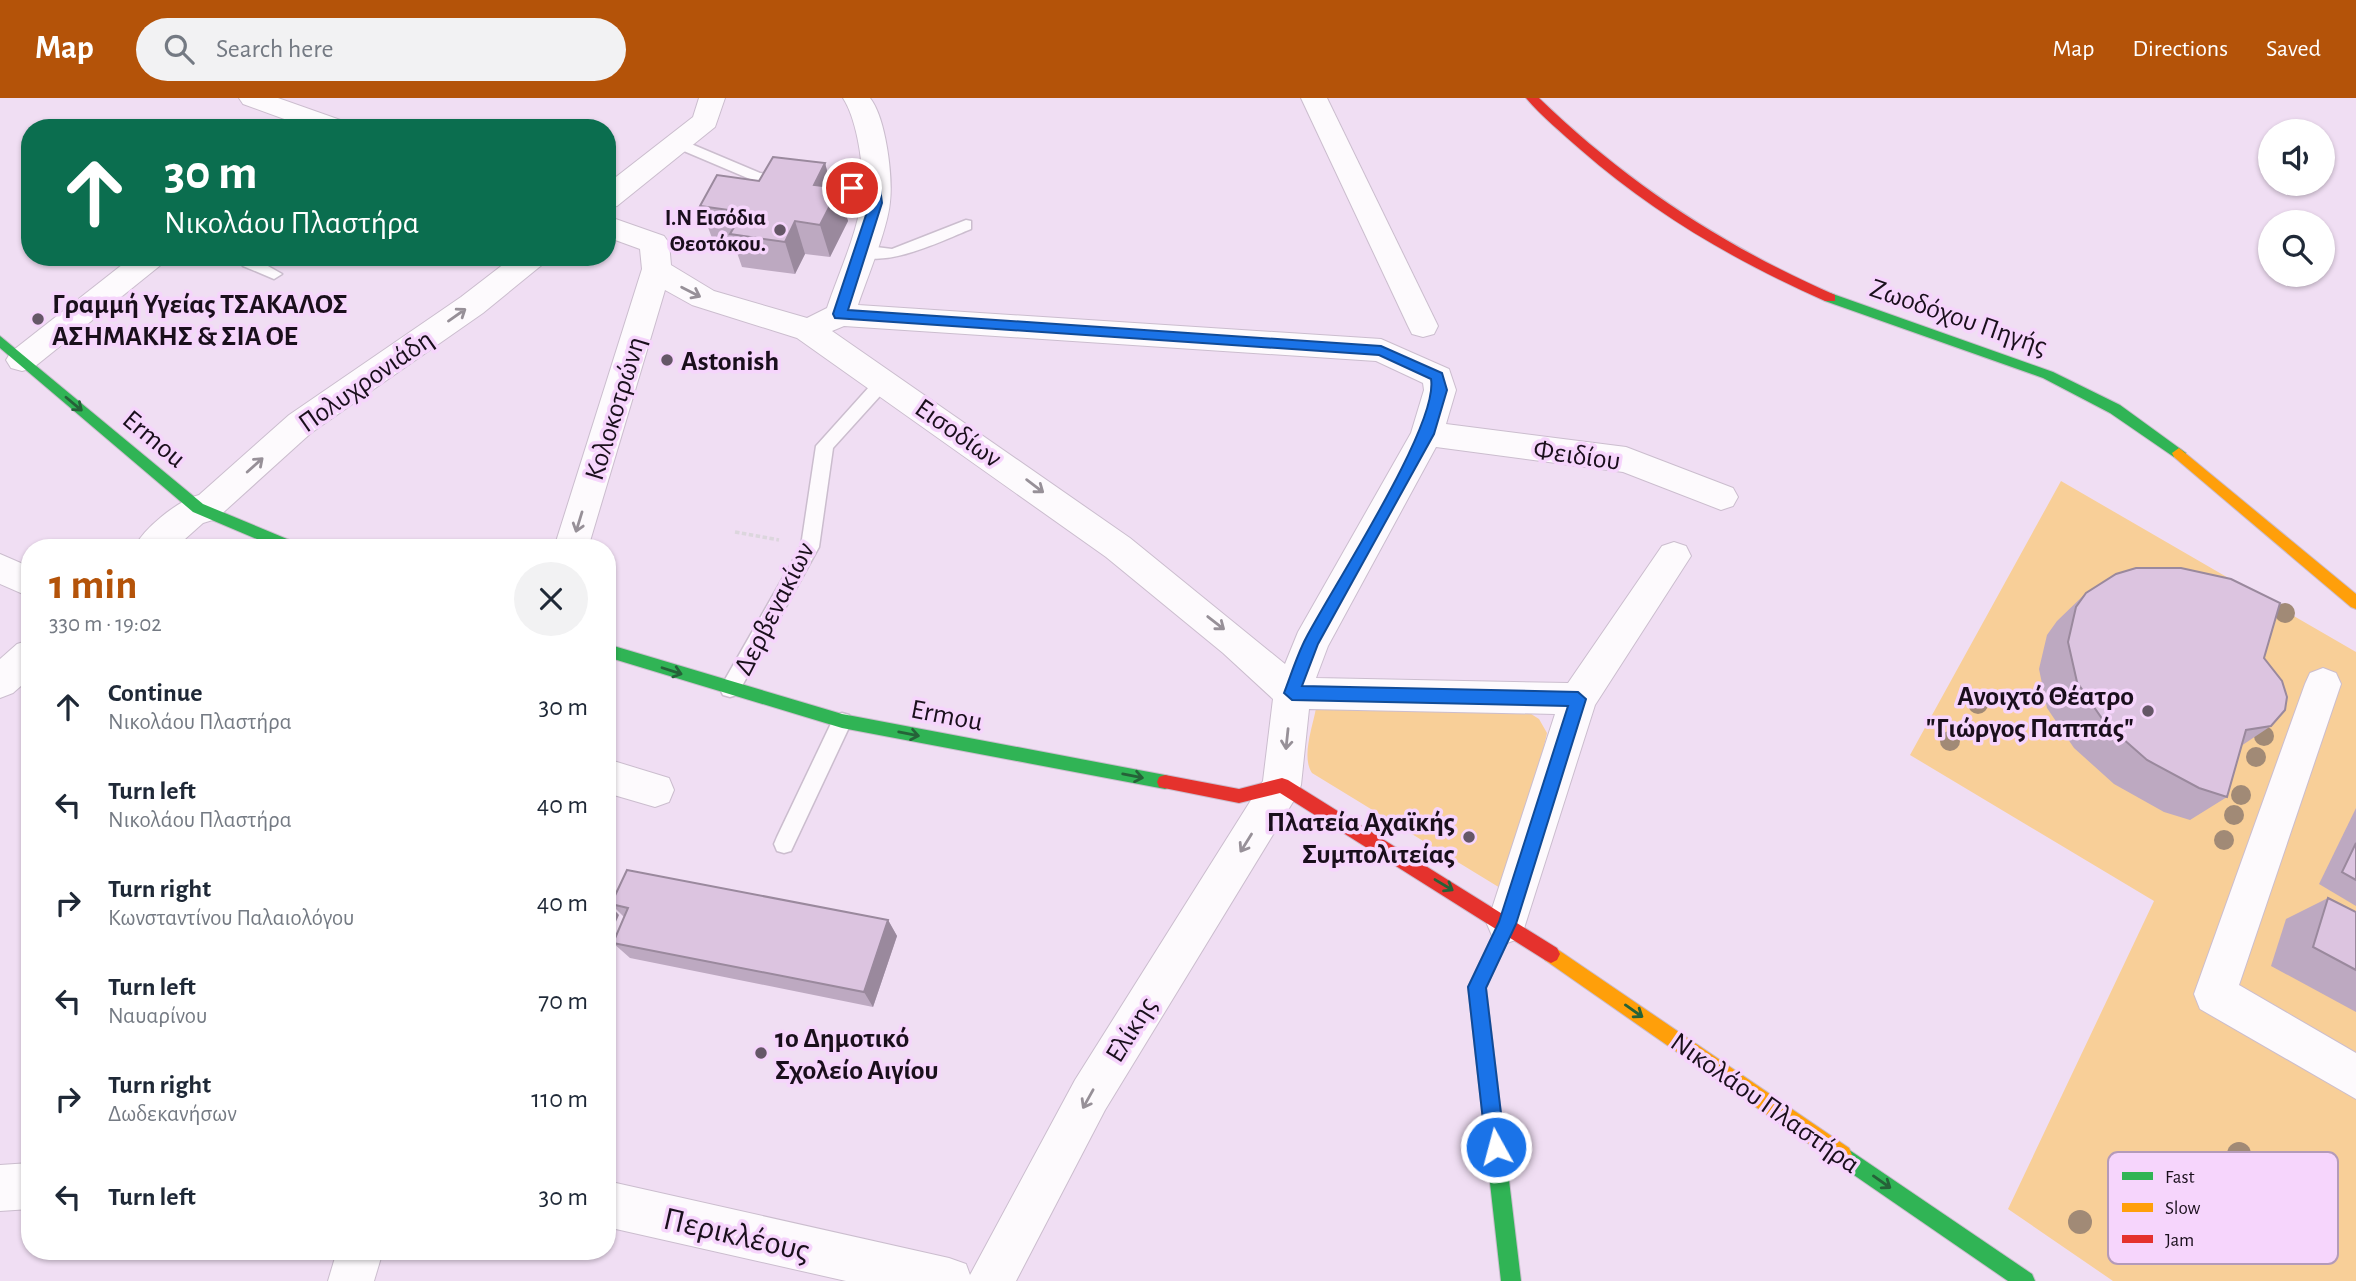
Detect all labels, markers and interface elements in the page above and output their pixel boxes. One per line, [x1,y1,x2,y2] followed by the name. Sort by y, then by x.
[136,18,626,81] search box
[160,30,198,68] icon: search
[35,32,94,65] text: Map
[216,36,334,62] text: Search here
[2052,37,2094,61] text: Map
[2132,37,2228,61] text: Directions
[2266,37,2321,61] text: Saved
[2258,119,2335,287] map controls
[2258,119,2335,196] button: sound
[49,147,140,238] icon: ahead
[164,149,258,198] text: 30 m
[822,158,882,218] pin
[833,169,871,207] icon: arrive
[164,207,420,239] text: Νικολάου Πλαστήρα
[665,207,766,256] place label: Ι.Ν Εισόδια Θεοτόκου.
[2258,210,2335,287] button: search
[772,222,788,238] marker: Ι.Ν Εισόδια Θεοτόκου.
[1866,275,2051,361] street label: Ζωοδόχου Πηγής
[680,285,701,299] one-way arrow
[52,291,348,351] place label: Γραμμή Υγείας ΤΣΑΚΑΛΟΣ ΑΣΗΜΑΚΗΣ & ΣΙΑ ΟΕ
[447,308,466,323] one-way arrow
[30,311,46,327] marker: Γραμμή Υγείας ΤΣΑΚΑΛΟΣ ΑΣΗΜΑΚΗΣ & ΣΙΑ ΟΕ
[294,325,438,438] street label: Πολυχρονιάδη
[581,333,651,484] street label: Κολοκοτρώνη
[681,348,779,376] place label: Astonish
[659,352,675,368] marker: Astonish
[909,394,1006,473] street label: Εισοδίων
[65,396,83,412] one-way arrow
[117,405,191,474] street label: Ermou
[1531,436,1622,476] street label: Φειδίου
[245,457,263,473] one-way arrow
[1025,479,1043,494] one-way arrow
[572,511,585,533] one-way arrow
[730,538,820,680] street label: Δερβενακίων
[514,562,588,636] button: close
[49,564,138,606] text: 1 min
[49,613,162,636] text: 330 m · 19:02
[1206,616,1225,631] one-way arrow
[661,665,683,678] one-way arrow
[108,680,203,706] text: Continue
[1926,683,2134,743] place label: Ανοιχτό Θέατρο "Γιώργος Παππάς"
[49,688,87,726] icon: ahead
[538,694,588,720] text: 30 m
[908,695,985,737] street label: Ermou
[2140,703,2156,719] marker: Ανοιχτό Θέατρο "Γιώργος Παππάς"
[108,711,292,734] text: Νικολάου Πλαστήρα
[1280,727,1293,750] one-way arrow
[897,728,920,741] one-way arrow
[1121,770,1144,783] one-way arrow
[108,778,196,804] text: Turn left
[49,786,87,824] icon: left
[537,792,588,818] text: 40 m
[108,809,292,832] text: Νικολάου Πλαστήρα
[1267,809,1455,869] place label: Πλατεία Αχαϊκής Συμπολιτείας
[1461,829,1477,845] marker: Πλατεία Αχαϊκής Συμπολιτείας
[1239,833,1254,852] one-way arrow
[108,876,211,902] text: Turn right
[1434,879,1454,893] one-way arrow
[49,884,87,922] icon: right
[537,890,588,916] text: 40 m
[108,907,354,930] text: Κωνσταντίνου Παλαιολόγου
[108,974,196,1000] text: Turn left
[49,982,87,1020] icon: left
[538,988,588,1014] text: 70 m
[1101,992,1162,1068] street label: Ελίκης
[1624,1004,1643,1018] one-way arrow
[108,1005,207,1028] text: Ναυαρίνου
[775,1025,939,1085] place label: 1o Δημοτικό Σχολείο Αιγίου
[1665,1028,1864,1179] street label: Νικολάου Πλαστήρα
[753,1045,769,1061] marker: 1o Δημοτικό Σχολείο Αιγίου
[108,1072,211,1098] text: Turn right
[49,1080,87,1118] icon: right
[531,1086,588,1112] text: 110 m
[1081,1088,1094,1109] one-way arrow
[108,1103,237,1126] text: Δωδεκανήσων
[1459,1110,1533,1184] position arrow
[2108,1152,2338,1264] legend
[2165,1168,2195,1187] text: Fast
[1871,1175,1891,1189] one-way arrow
[49,1178,87,1216] icon: left
[108,1184,196,1210] text: Turn left
[538,1184,588,1210] text: 30 m
[2165,1199,2201,1218] text: Slow
[660,1203,813,1268] street label: Περικλέους
[2165,1231,2194,1250] text: Jam

